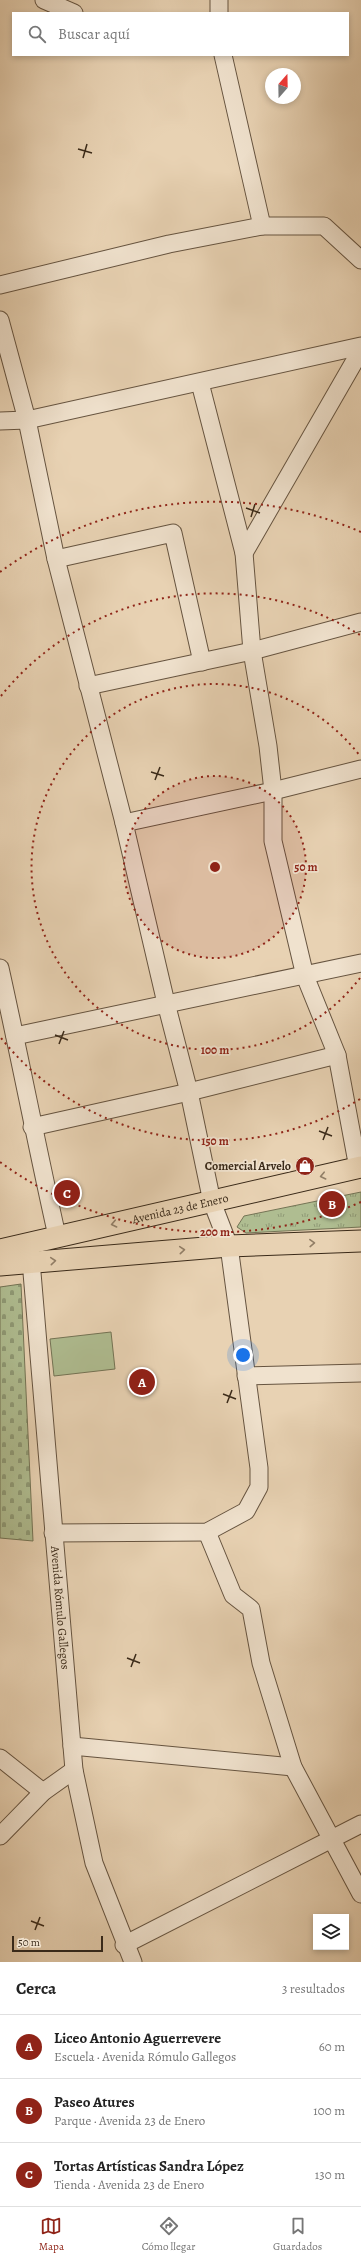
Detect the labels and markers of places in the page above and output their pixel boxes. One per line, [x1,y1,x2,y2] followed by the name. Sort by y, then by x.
[208,860,222,874] centre of rings
[294,1155,316,1177] shop icon: Comercial Arvelo
[205,1158,291,1174] place label: Comercial Arvelo
[54,1178,80,1208] pin: C
[319,1189,345,1219] pin: B
[129,1367,155,1397] pin: A

